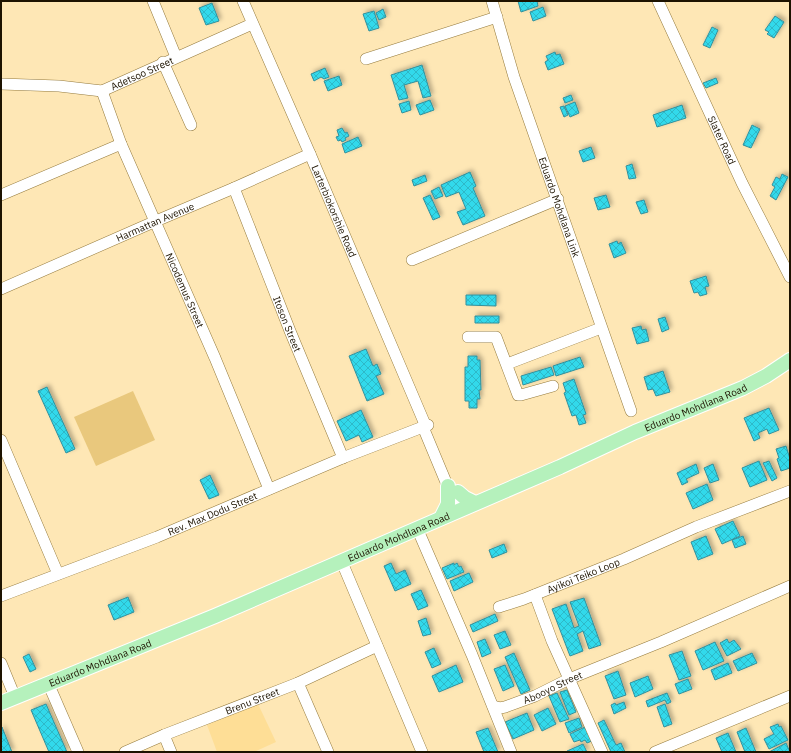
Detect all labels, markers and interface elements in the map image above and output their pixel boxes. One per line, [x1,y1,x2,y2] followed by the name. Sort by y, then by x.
[109,54,176,93] street label: Adetsoo Street
[705,114,738,166] street label: Slater Road
[536,155,583,260] street label: Eduardo Mohdlana Link
[308,163,359,259] street label: Larterbiokorshie Road
[114,199,197,245] street label: Harmattan Avenue
[163,251,207,330] street label: Nicodemus Street
[270,294,304,354] street label: Itoson Street
[643,381,749,434] street label: Eduardo Mohdlana Road
[166,489,260,539] street label: Rev. Max Dodu Street
[346,509,452,565] street label: Eduardo Mohdlana Road
[545,555,622,596] street label: Ayikoi Teiko Loop
[47,636,154,690] street label: Eduardo Mohdlana Road
[521,668,585,707] street label: Abooyo Street
[223,685,282,718] street label: Brenu Street

